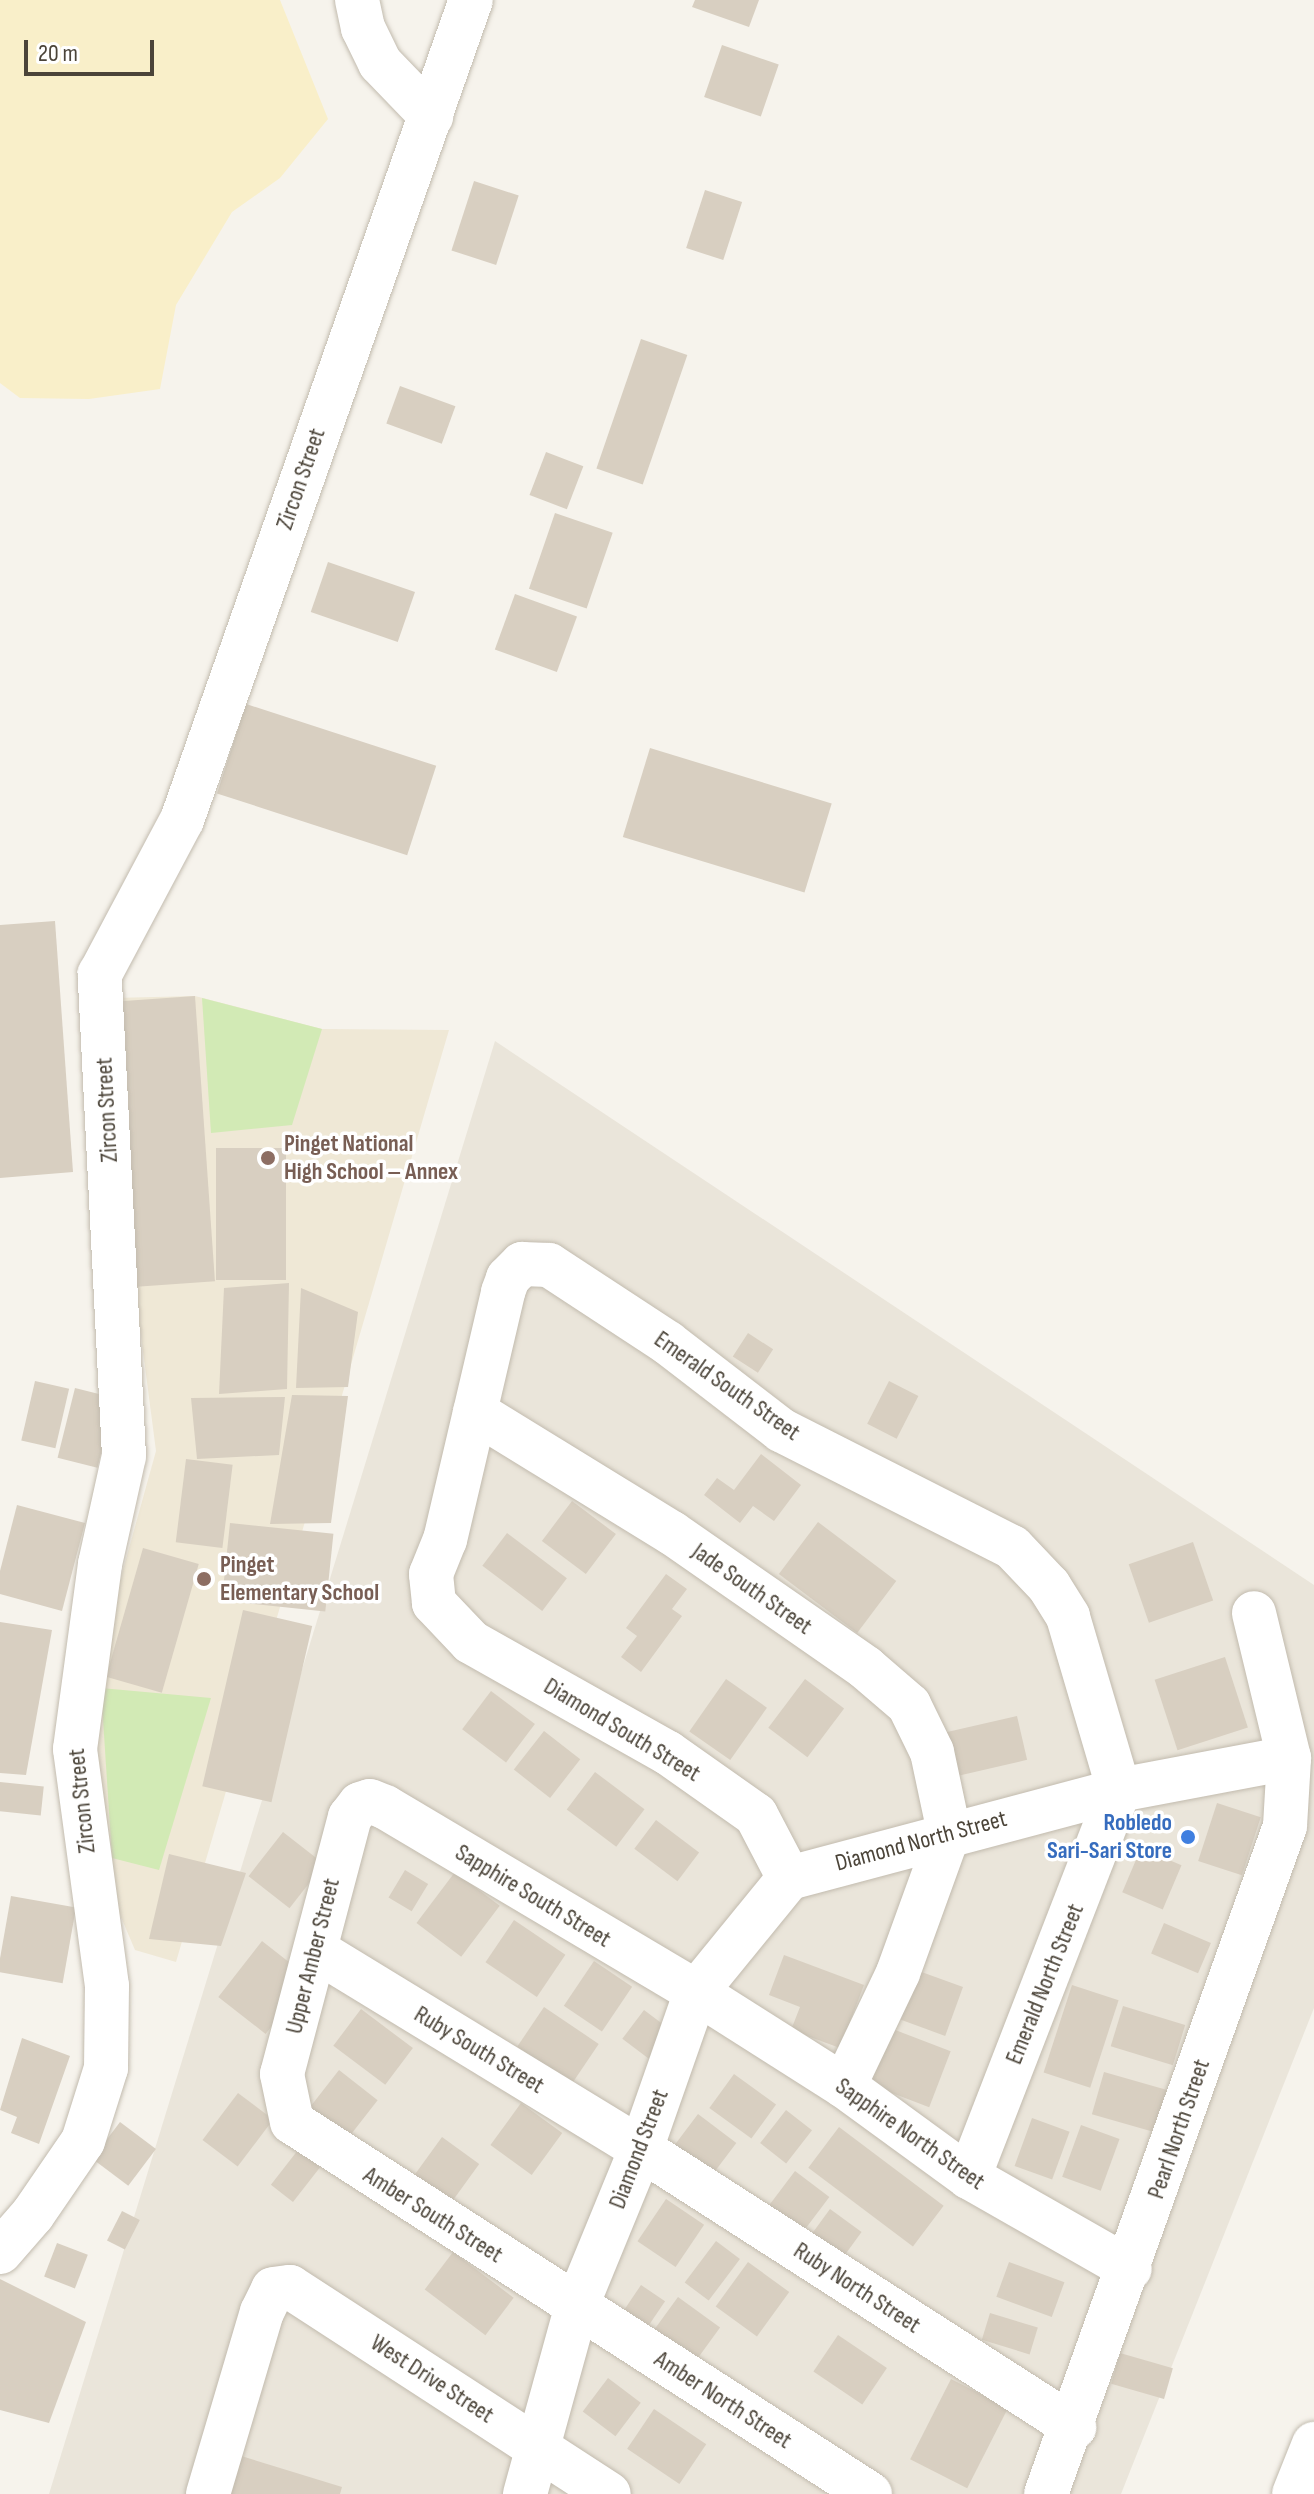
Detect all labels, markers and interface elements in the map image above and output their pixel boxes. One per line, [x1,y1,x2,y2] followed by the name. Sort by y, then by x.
[28,24,158,74] scale bar
[38,39,78,68] text: 20 m
[270,425,332,533] street label: Zircon Street
[90,1057,124,1163] street label: Zircon Street
[284,1130,458,1186] place label: Pinget National High School – Annex
[259,1149,277,1167] marker: Pinget National High School – Annex
[649,1325,805,1447] street label: Emerald South Street
[686,1537,818,1641] street label: Jade South Street
[220,1551,379,1607] place label: Pinget Elementary School
[195,1570,213,1588] marker: Pinget Elementary School
[539,1672,705,1788] street label: Diamond South Street
[62,1747,102,1855] street label: Zircon Street
[832,1804,1010,1878] street label: Diamond North Street
[1047,1809,1172,1865] place label: Robledo Sari-Sari Store
[1179,1828,1197,1846] marker: Robledo Sari-Sari Store
[450,1838,616,1954] street label: Sapphire South Street
[280,1875,346,2037] street label: Upper Amber Street
[1000,1900,1090,2068] street label: Emerald North Street
[409,2000,549,2100] street label: Ruby South Street
[1142,2055,1216,2203] street label: Pearl North Street
[830,2072,990,2196] street label: Sapphire North Street
[603,2085,675,2213] street label: Diamond Street
[358,2161,508,2269] street label: Amber South Street
[788,2236,926,2340] street label: Ruby North Street
[365,2329,499,2429] street label: West Drive Street
[649,2345,797,2455] street label: Amber North Street

